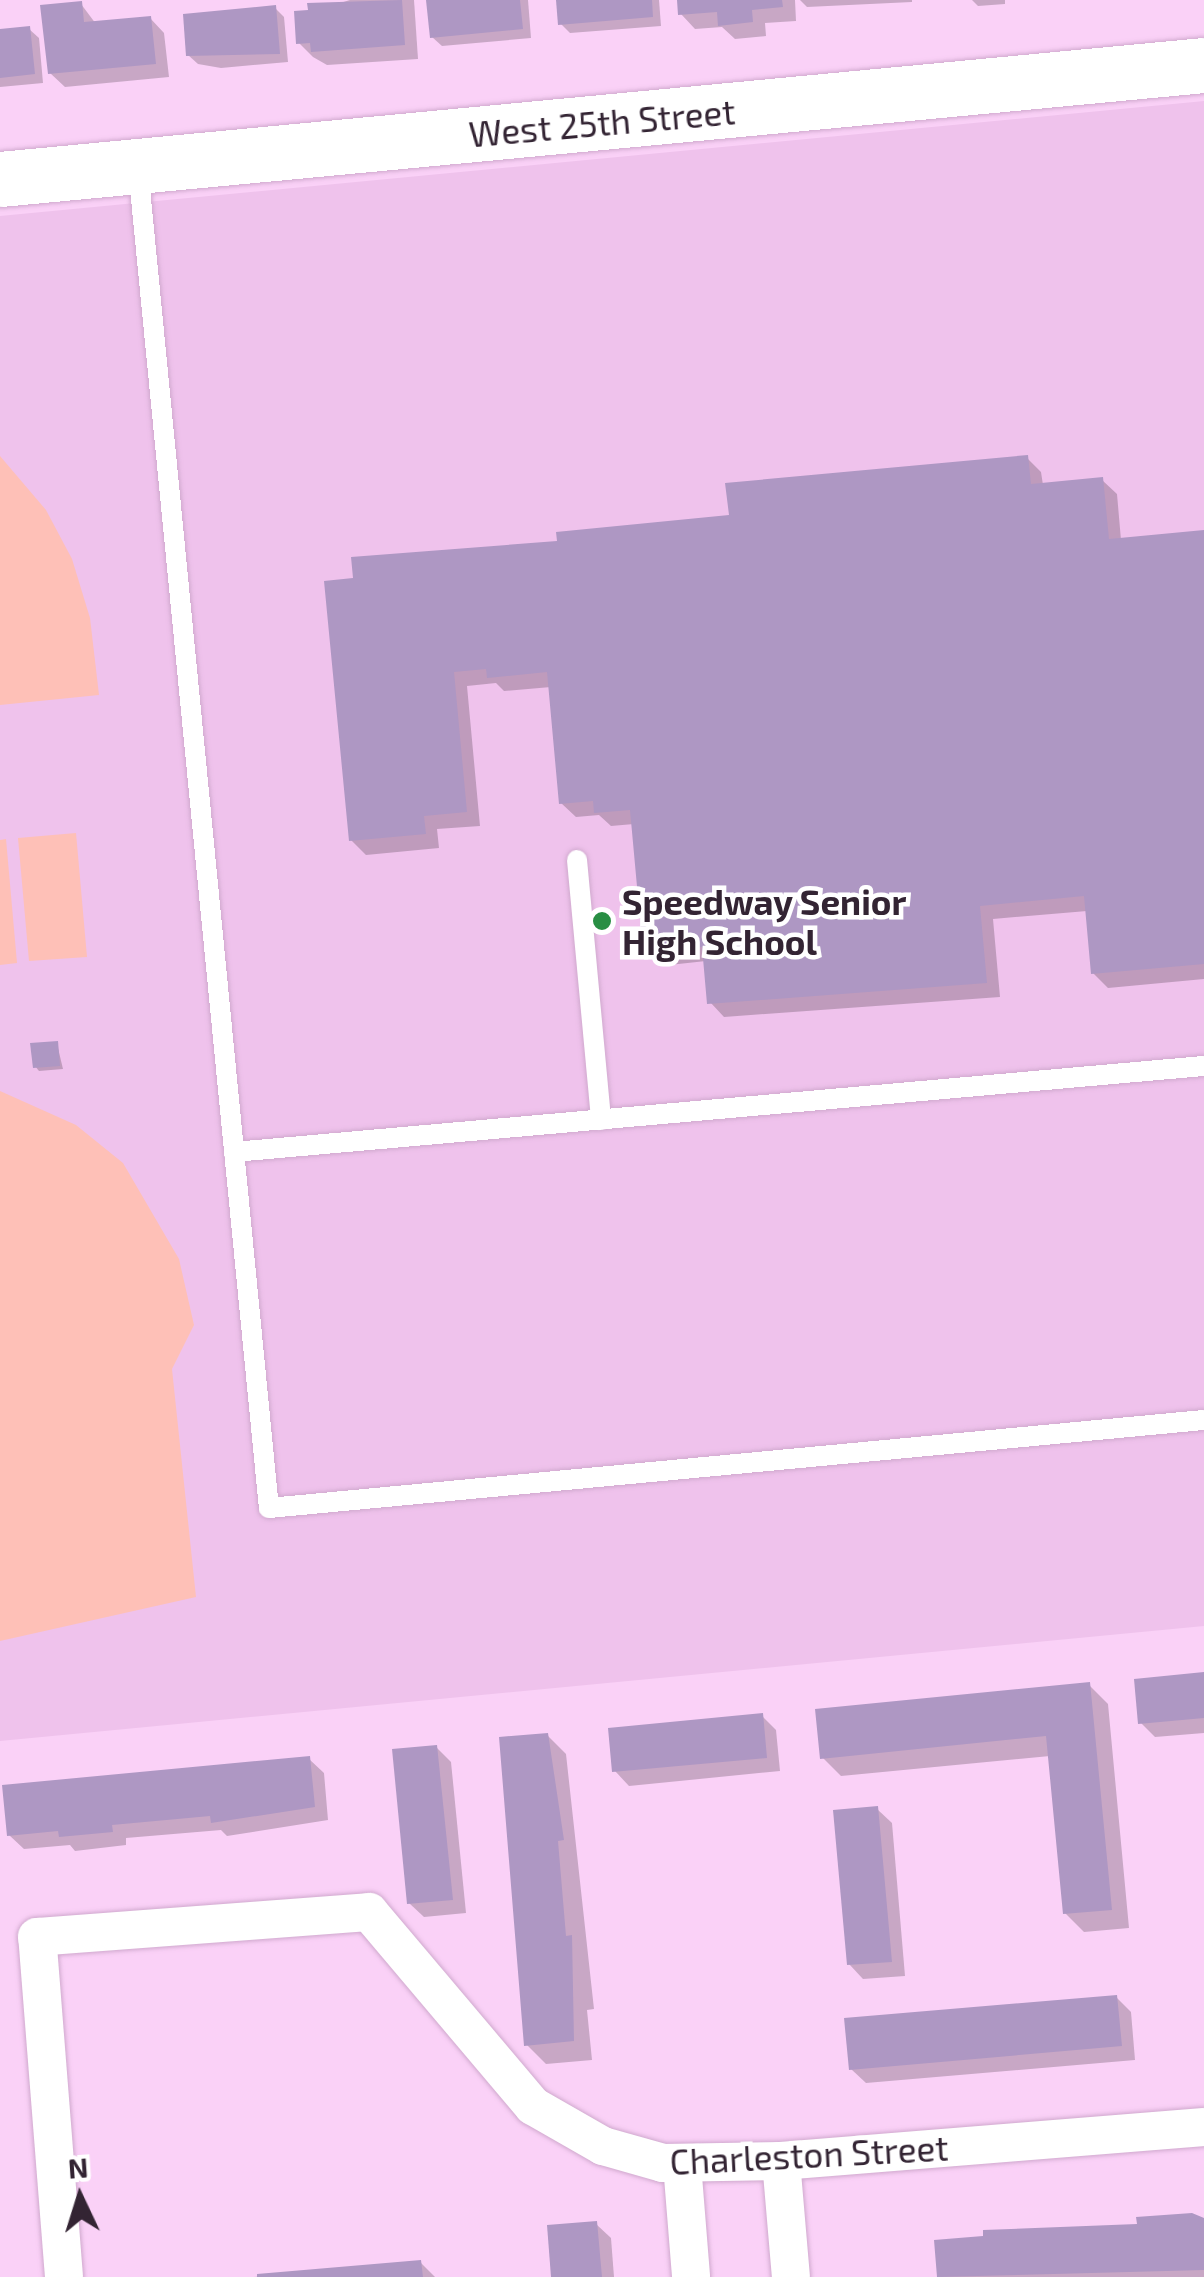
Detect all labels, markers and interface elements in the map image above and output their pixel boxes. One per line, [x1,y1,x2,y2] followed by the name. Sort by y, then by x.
[467,89,737,155] street label: West 25th Street
[622,880,907,962] place label: Speedway Senior High School
[591,910,613,932] marker: Speedway Senior High School
[669,2126,949,2182] street label: Charleston Street
[30,2147,130,2247] north arrow
[67,2149,89,2185] text: N

